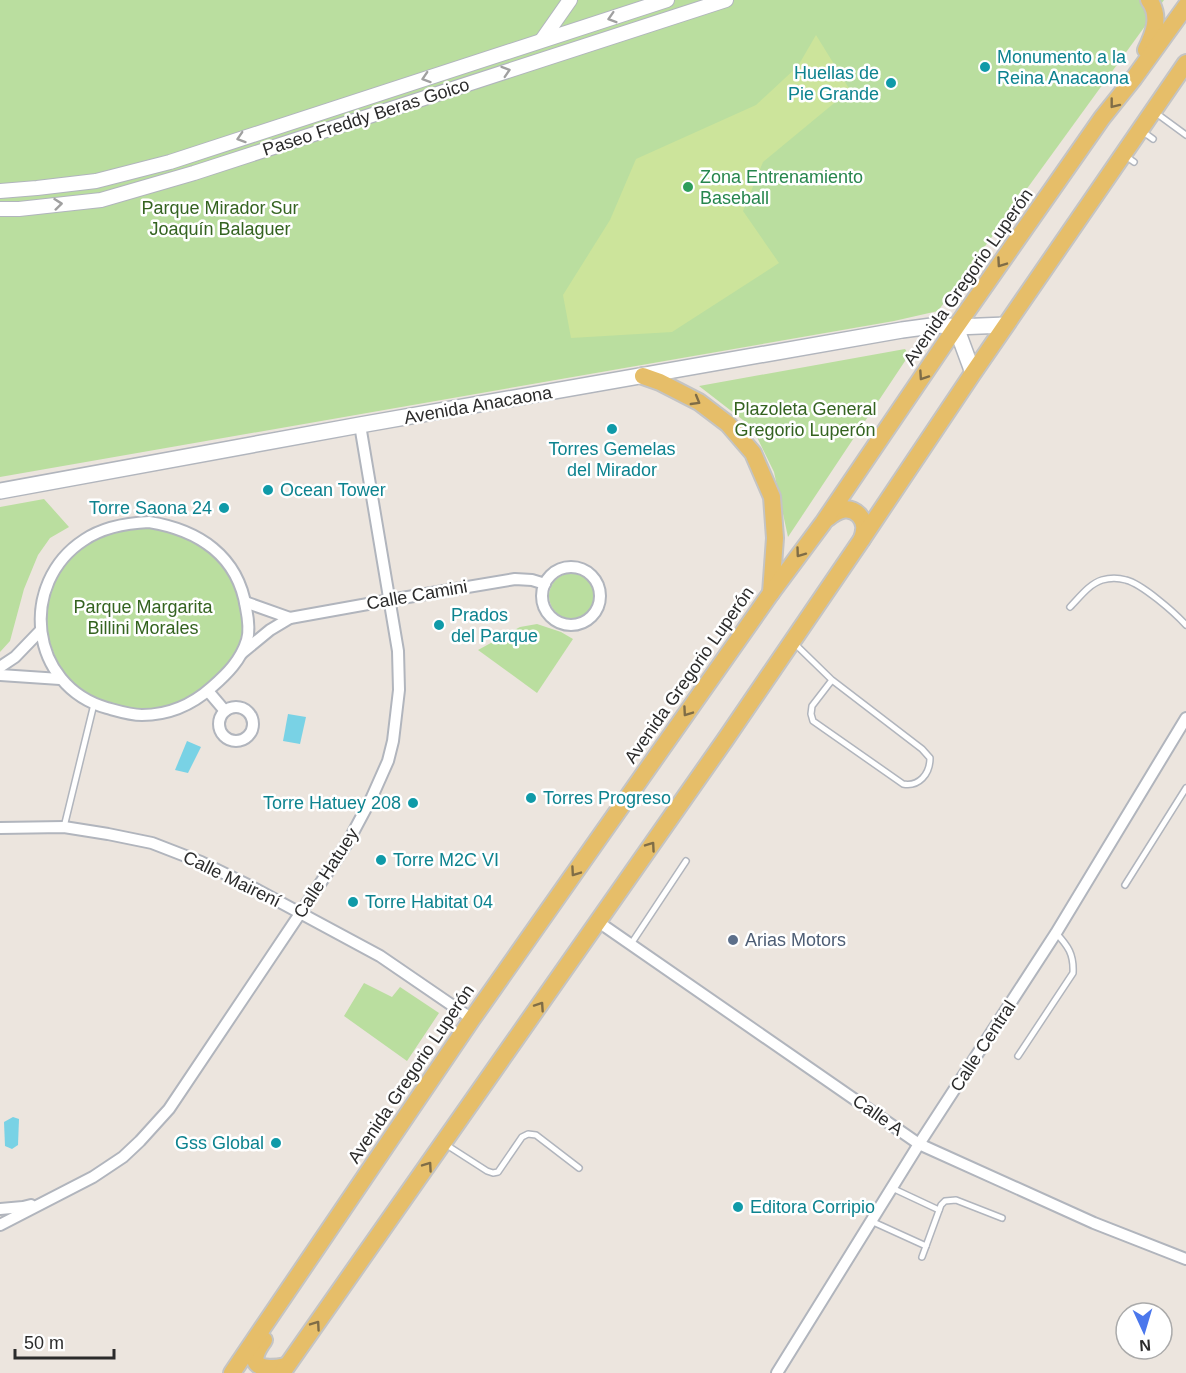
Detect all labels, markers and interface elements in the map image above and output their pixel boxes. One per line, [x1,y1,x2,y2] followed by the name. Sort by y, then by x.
[607,11,618,23] one-way arrow
[997,47,1130,88] place label: Monumento a la Reina Anacaona
[978,60,992,74] marker: Monumento a la Reina Anacaona
[788,63,879,104] place label: Huellas de Pie Grande
[500,66,511,78] one-way arrow
[421,70,432,83] one-way arrow
[260,74,472,160] street label: Paseo Freddy Beras Goico
[884,76,898,90] marker: Huellas de Pie Grande
[1110,97,1121,108] one-way arrow
[236,131,247,144] one-way arrow
[700,167,863,208] place label: Zona Entrenamiento Baseball
[681,180,695,194] marker: Zona Entrenamiento Baseball
[899,185,1037,369] street label: Avenida Gregorio Luperón
[141,198,299,239] park label: Parque Mirador Sur Joaquín Balaguer
[54,199,63,211] one-way arrow
[997,256,1008,267] one-way arrow
[919,369,930,380] one-way arrow
[402,382,554,428] street label: Avenida Anacaona
[690,393,700,405] one-way arrow
[733,399,877,440] park label: Plazoleta General Gregorio Luperón
[605,422,619,436] marker: Torres Gemelas del Mirador
[548,439,676,480] place label: Torres Gemelas del Mirador
[280,480,386,500] place label: Ocean Tower
[261,483,275,497] marker: Ocean Tower
[89,498,212,518] place label: Torre Saona 24
[217,501,231,515] marker: Torre Saona 24
[796,547,807,558] one-way arrow
[365,576,469,614] street label: Calle Camini
[620,583,758,767] street label: Avenida Gregorio Luperón
[73,597,214,638] park label: Parque Margarita Billini Morales
[451,605,538,646] place label: Prados del Parque
[432,618,446,632] marker: Prados del Parque
[683,706,694,717] one-way arrow
[543,788,671,808] place label: Torres Progreso
[524,791,538,805] marker: Torres Progreso
[263,793,401,813] place label: Torre Hatuey 208
[406,796,420,810] marker: Torre Hatuey 208
[290,824,362,922] street label: Calle Hatuey
[644,841,655,852] one-way arrow
[180,847,284,911] street label: Calle Mairení
[393,850,499,870] place label: Torre M2C VI
[374,853,388,867] marker: Torre M2C VI
[571,865,582,876] one-way arrow
[365,892,493,912] place label: Torre Habitat 04
[346,895,360,909] marker: Torre Habitat 04
[745,930,846,950] place label: Arias Motors
[726,933,740,947] marker: Arias Motors
[344,981,478,1167] street label: Avenida Gregorio Luperón
[946,997,1020,1095] street label: Calle Central
[533,1001,544,1012] one-way arrow
[849,1090,907,1140] street label: Calle A
[175,1133,264,1153] place label: Gss Global
[269,1136,283,1150] marker: Gss Global
[421,1161,432,1172] one-way arrow
[750,1197,875,1217] place label: Editora Corripio
[731,1200,745,1214] marker: Editora Corripio
[1114,1301,1174,1361] north arrow
[309,1321,320,1332] one-way arrow
[15,1322,114,1360] scale bar
[24,1333,64,1353] text: 50 m
[1139,1337,1151,1354] text: N

